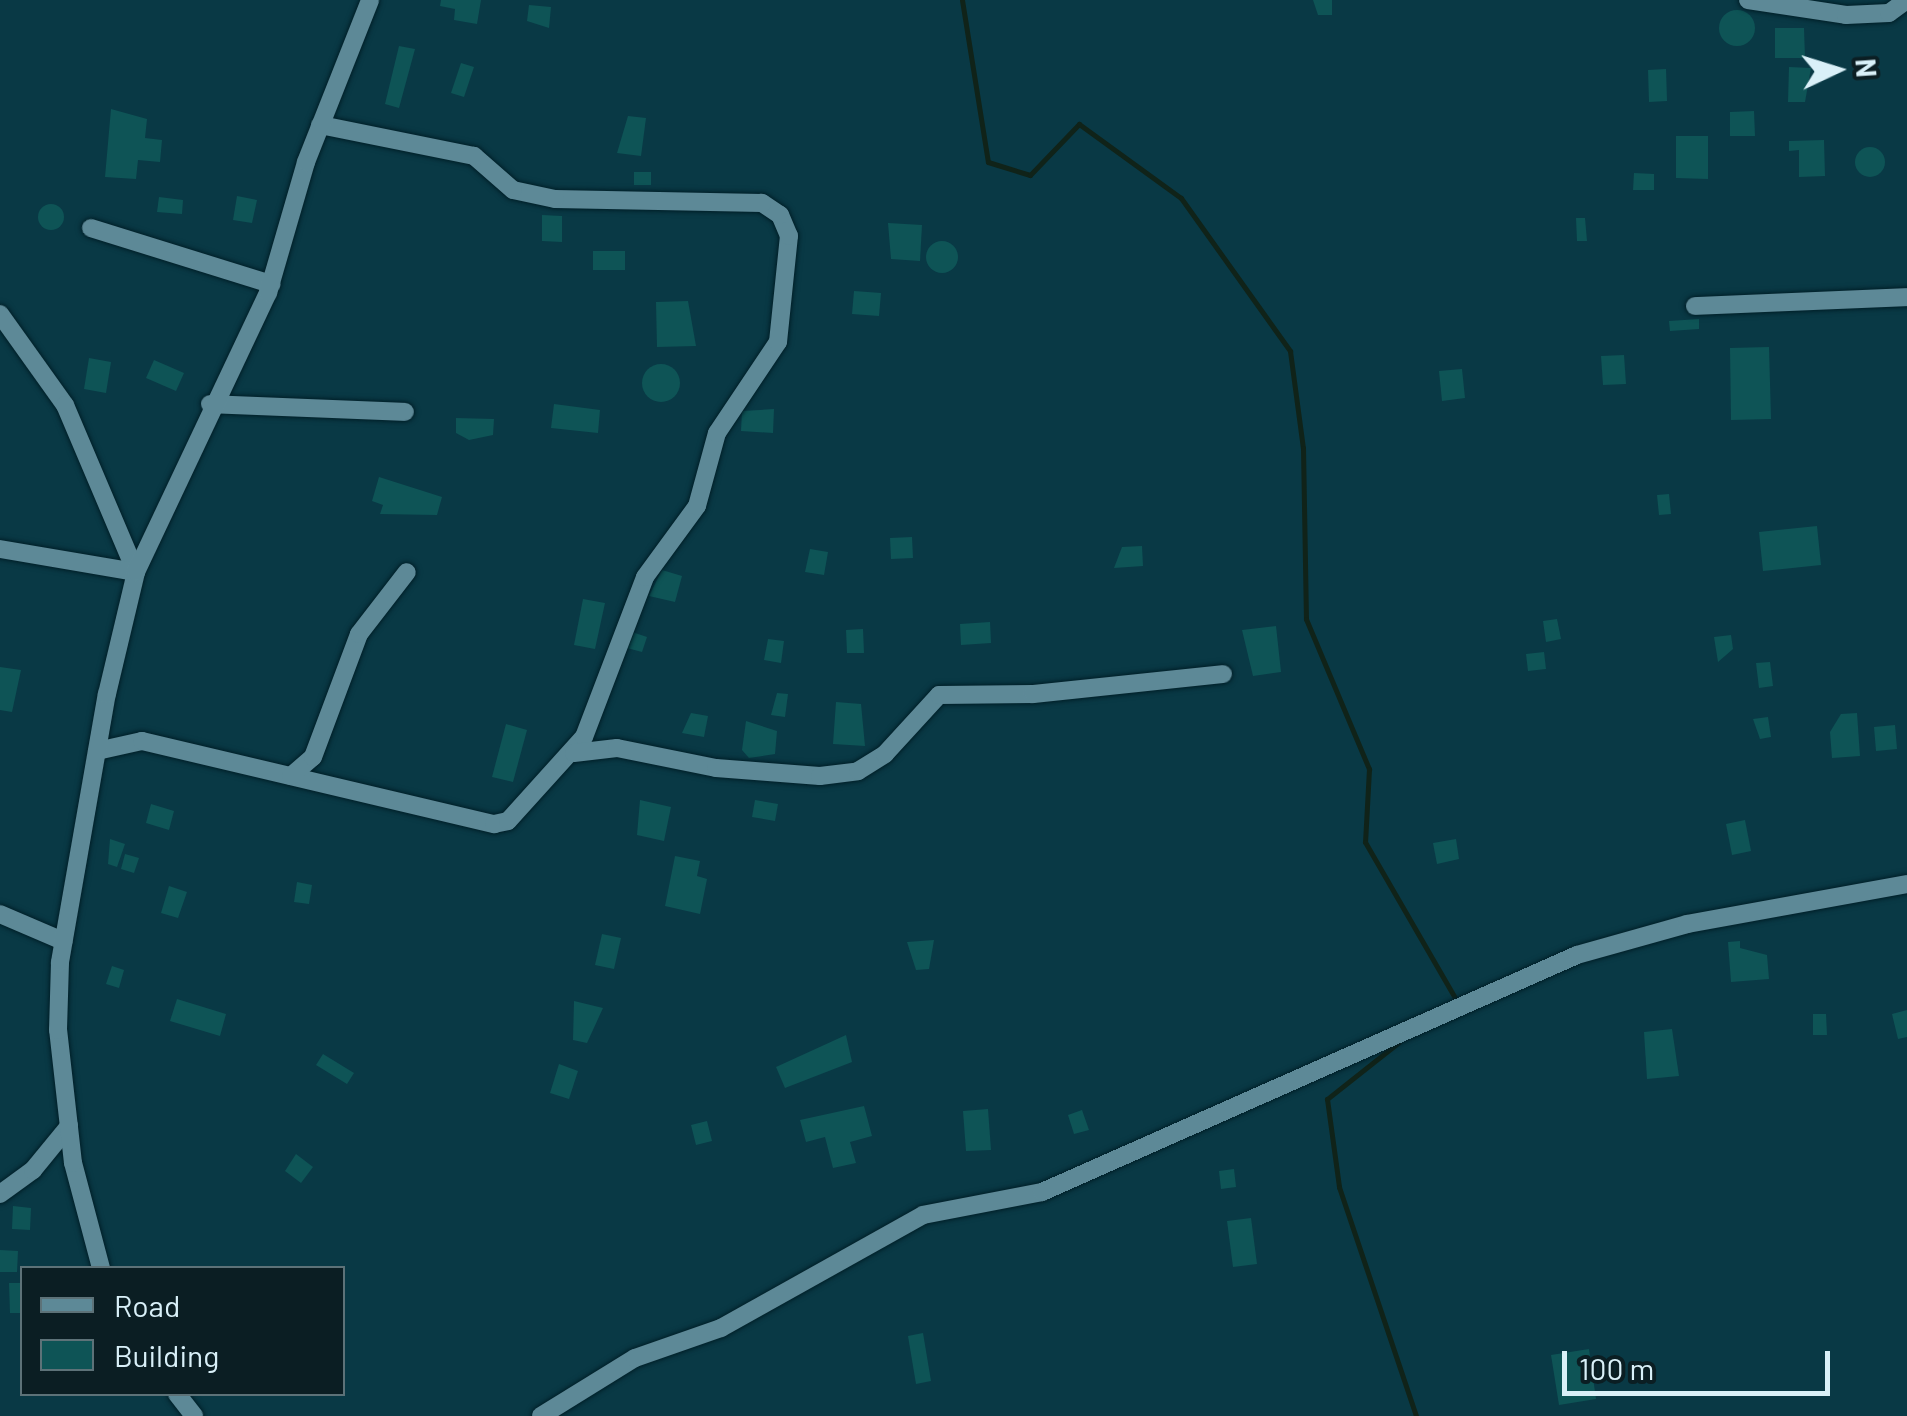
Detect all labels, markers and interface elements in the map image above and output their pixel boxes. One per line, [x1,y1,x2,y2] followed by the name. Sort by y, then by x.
[1787,20,1887,120] north arrow
[1849,57,1885,78] text: N
[20,1266,345,1396] legend
[114,1287,180,1323] text: Road
[1567,1331,1834,1393] scale bar
[114,1337,219,1373] text: Building
[1579,1350,1654,1386] text: 100 m

